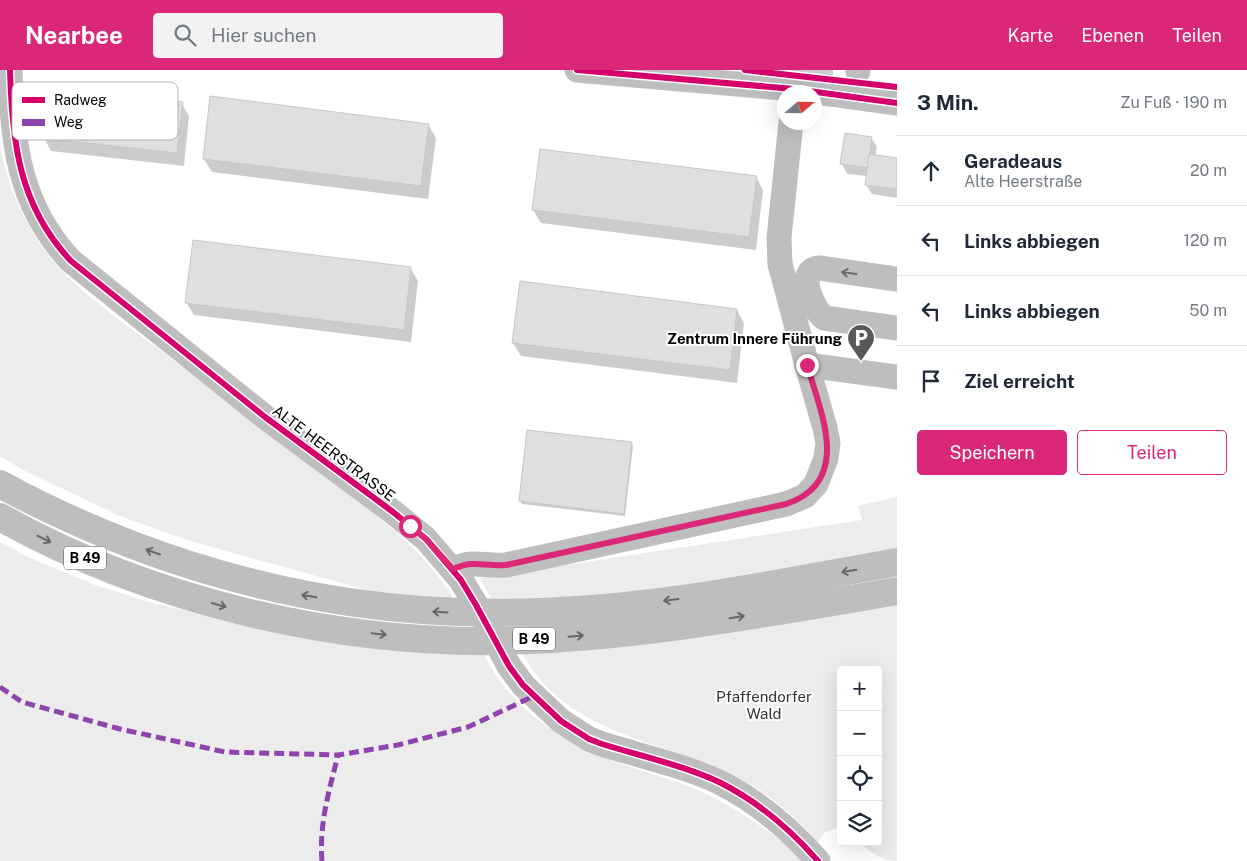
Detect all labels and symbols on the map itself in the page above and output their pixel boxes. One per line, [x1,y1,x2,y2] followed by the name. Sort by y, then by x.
[12,82,178,140] legend
[777,85,822,130] north arrow
[54,92,107,108] text: Radweg
[54,114,84,130] text: Weg
[841,267,857,277] one-way arrow
[846,323,876,362] parking icon: Zentrum Innere Führung
[667,330,843,347] place label: Zentrum Innere Führung
[796,354,819,377] route end
[270,401,398,505] street label: ALTE HEERSTRASSE
[399,515,422,538] route start
[36,534,51,544] one-way arrow
[64,546,106,569] road number: B 49
[146,547,161,556] one-way arrow
[841,566,857,576] one-way arrow
[301,591,317,600] one-way arrow
[664,595,680,605] one-way arrow
[211,601,227,610] one-way arrow
[432,607,448,616] one-way arrow
[729,612,745,622] one-way arrow
[513,628,555,650] road number: B 49
[371,629,387,639] one-way arrow
[568,632,584,641] one-way arrow
[716,688,812,722] park label: Pfaffendorfer Wald

